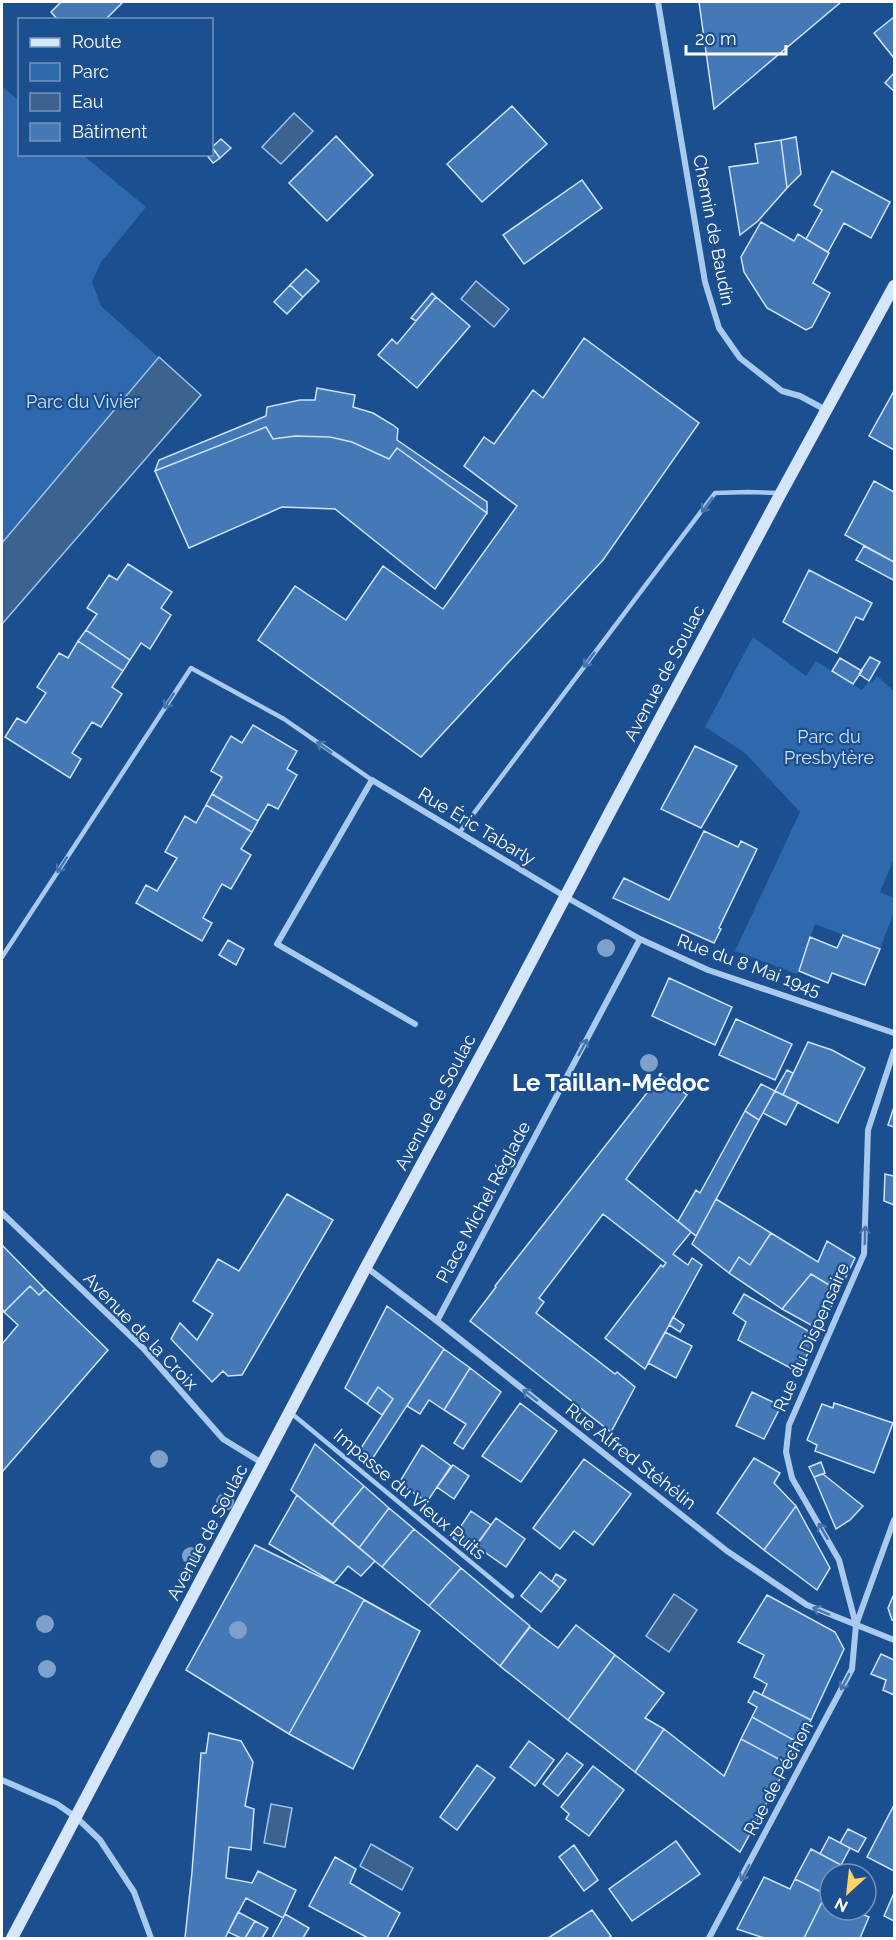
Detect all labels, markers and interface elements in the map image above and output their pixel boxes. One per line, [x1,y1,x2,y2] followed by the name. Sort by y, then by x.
[18,18,213,156] legend
[686,18,786,56] scale bar
[695,28,737,49] text: 20 m
[72,31,122,52] text: Route
[72,61,109,82] text: Parc
[72,91,103,112] text: Eau
[72,121,147,142] text: Bâtiment
[689,153,739,307] street label: Chemin de Baudin
[26,391,141,412] park label: Parc du Vivier
[701,496,713,512] one-way arrow
[619,601,709,745] street label: Avenue de Soulac
[583,652,596,668] one-way arrow
[163,693,175,709] one-way arrow
[784,726,874,768] park label: Parc du Presbytère
[316,741,332,753] one-way arrow
[415,782,540,869] street label: Rue Éric Tabarly
[56,856,68,872] one-way arrow
[674,929,824,1001] street label: Rue du 8 Mai 1945
[390,1030,480,1174] street label: Avenue de Soulac
[577,1039,589,1056] one-way arrow
[512,1068,710,1097] district label: Le Taillan-Médoc
[431,1117,535,1286] street label: Place Michel Réglade
[859,1226,870,1246] one-way arrow
[769,1259,853,1415] street label: Rue du Dispensaire
[79,1268,203,1394] street label: Avenue de la Croix
[522,1388,538,1401] one-way arrow
[562,1399,700,1513] street label: Rue Alfred Stéhélin
[330,1424,490,1564] street label: Impasse du Vieux Puits
[162,1460,252,1604] street label: Avenue de Soulac
[817,1523,829,1540] one-way arrow
[812,1605,830,1616] one-way arrow
[839,1673,851,1690] one-way arrow
[739,1717,817,1839] street label: Rue de Péchon
[818,1862,878,1922] north arrow
[738,1864,750,1882] one-way arrow
[832,1894,851,1916] text: N

